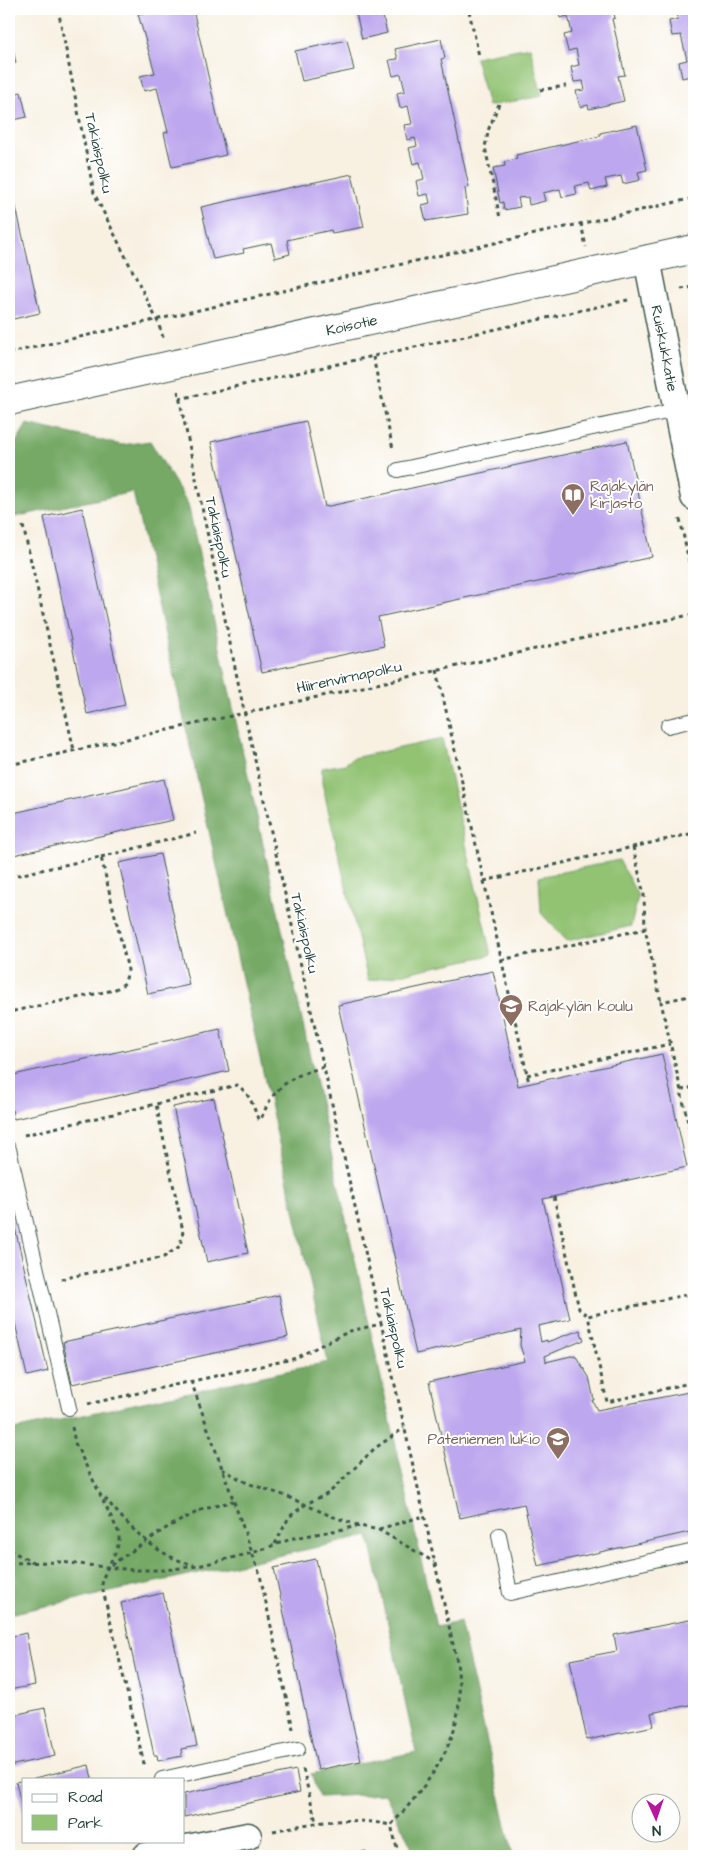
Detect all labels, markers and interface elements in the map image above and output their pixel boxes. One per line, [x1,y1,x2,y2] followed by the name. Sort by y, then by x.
[79,111,118,196] street label: Takiaispolku
[645,303,683,393] street label: Ruiskukkatie
[324,310,380,341] street label: Koisotie
[590,476,654,514] place label: Rajakylän kirjasto
[560,482,586,516] library icon: Rajakylän kirjasto
[200,495,237,580] street label: Takiaispolku
[295,656,404,699] street label: Hiirenvirnapolku
[285,891,324,976] street label: Takiaispolku
[498,993,524,1027] school or university icon: Rajakylän koulu
[528,996,633,1018] place label: Rajakylän koulu
[374,1286,413,1371] street label: Takiaispolku
[545,1426,571,1460] school or university icon: Pateniemen lukio
[428,1429,541,1450] place label: Pateniemen lukio
[22,1778,185,1842] legend
[68,1787,103,1808] text: Road
[630,1792,680,1842] north arrow
[68,1813,103,1834] text: Park
[652,1820,662,1840] text: N

